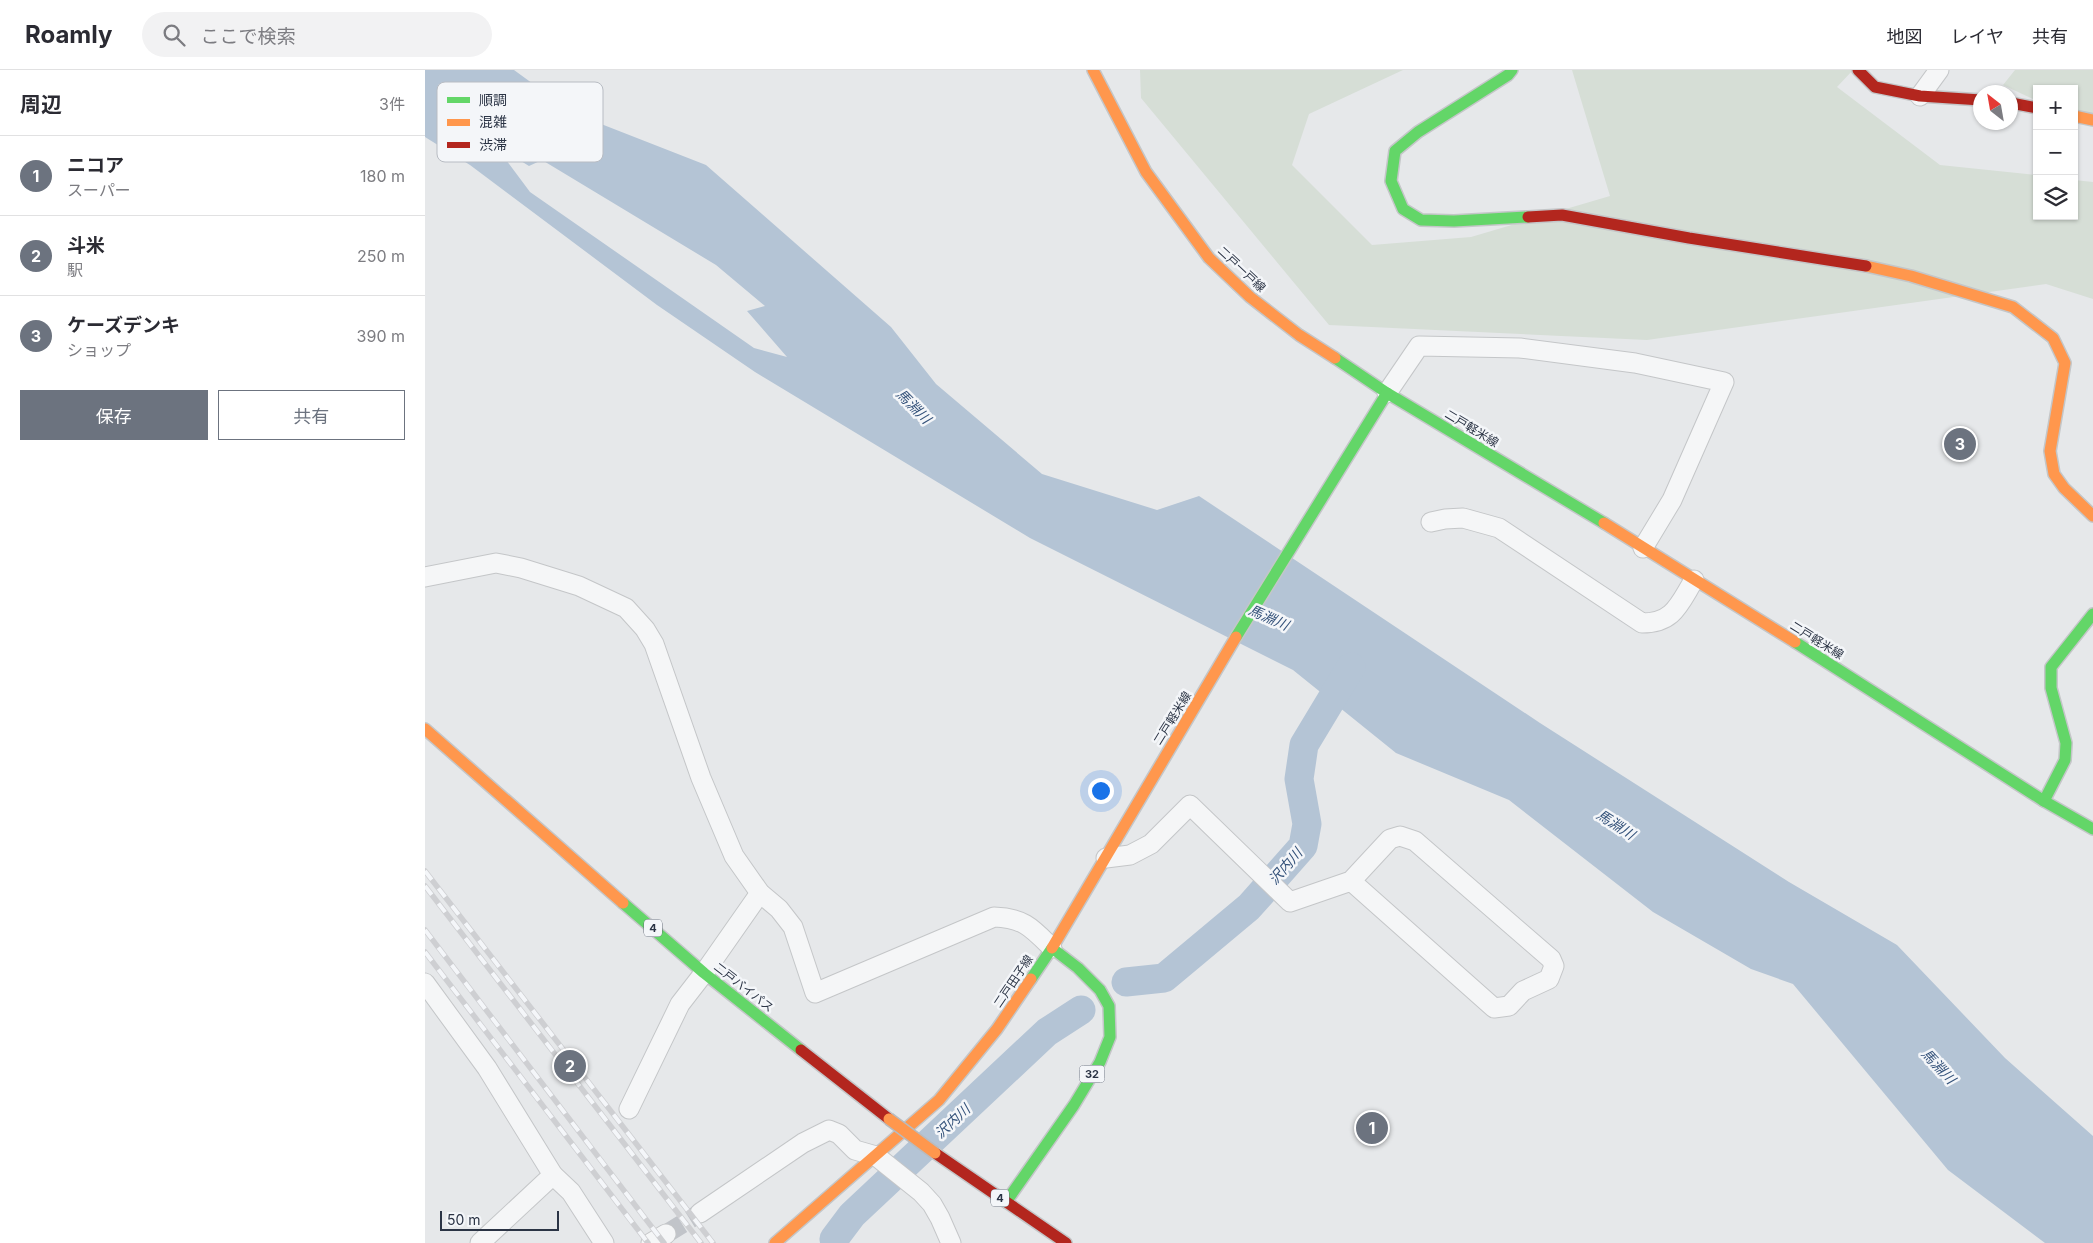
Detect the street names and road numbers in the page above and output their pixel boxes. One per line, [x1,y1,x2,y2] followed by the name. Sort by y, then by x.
[1215,243,1269,295] street label: 二戸一戸線
[1442,406,1502,450] street label: 二戸軽米線
[1788,618,1846,662] street label: 二戸軽米線
[1150,689,1194,747] street label: 二戸軽米線
[644,920,662,936] road number: 4
[990,952,1036,1010] street label: 二戸田子線
[711,959,777,1015] street label: 二戸バイパス
[1079,1066,1105,1082] road number: 32
[991,1190,1009,1206] road number: 4

